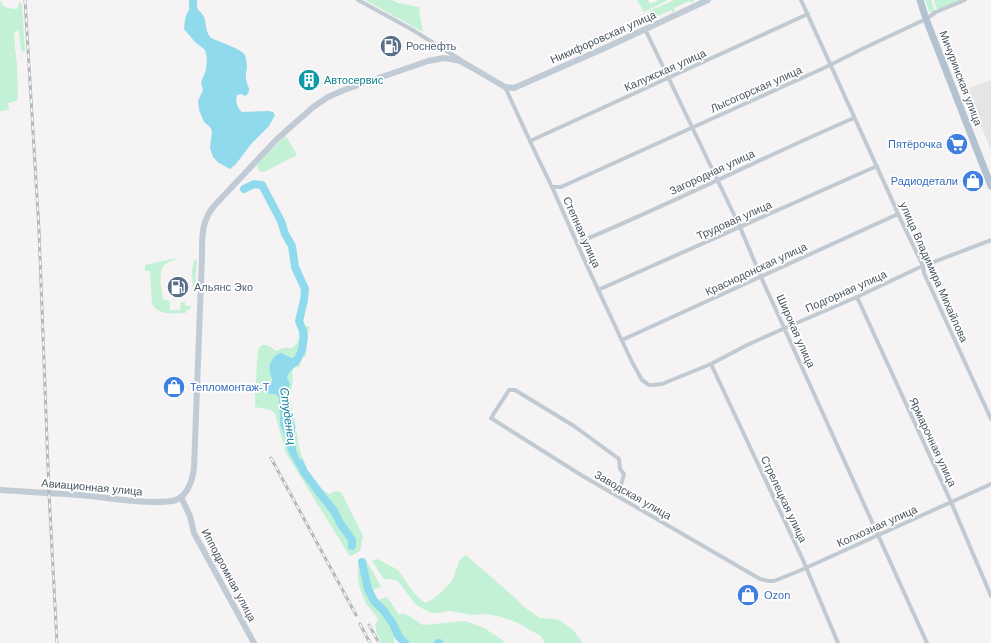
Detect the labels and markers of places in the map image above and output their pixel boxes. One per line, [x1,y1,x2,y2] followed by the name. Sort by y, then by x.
[378,33,404,59] fuel station icon: Роснефть
[406,40,457,52] place label: Роснефть
[296,67,322,93] building icon: Автосервис
[324,74,384,86] place label: Автосервис
[944,131,970,157] supermarket icon: Пятёрочка
[888,138,943,150] place label: Пятёрочка
[960,168,986,194] shop icon: Радиодетали
[891,175,958,187] place label: Радиодетали
[165,274,191,300] fuel station icon: Альянс Эко
[194,281,253,293] place label: Альянс Эко
[161,374,187,400] shop icon: Тепломонтаж-Т
[190,381,270,393] place label: Тепломонтаж-Т
[735,582,761,608] shop icon: Ozon
[764,589,790,601] place label: Ozon

